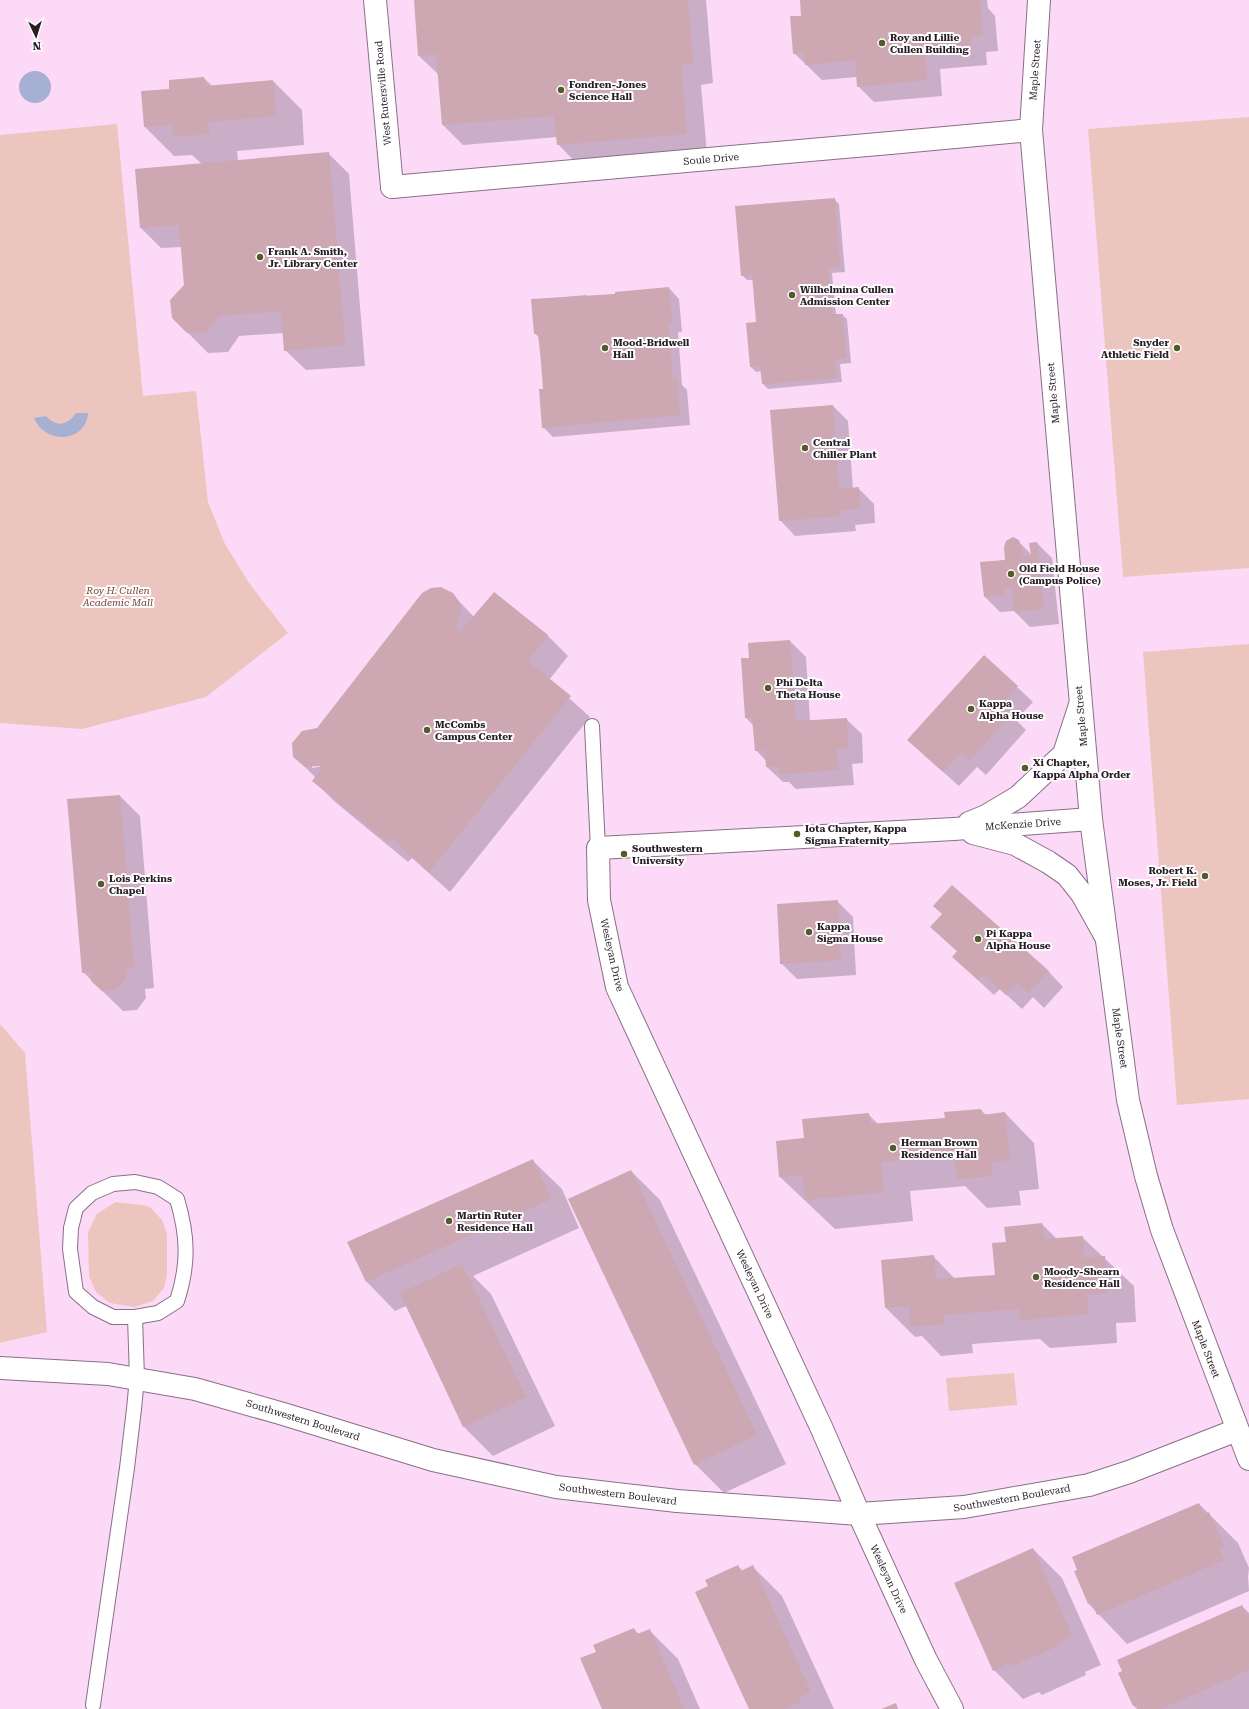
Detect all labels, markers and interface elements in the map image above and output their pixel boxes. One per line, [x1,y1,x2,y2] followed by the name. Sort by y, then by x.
[16,16,56,56] north arrow
[890,32,969,55] place label: Roy and Lillie Cullen Building
[877,38,887,48] marker: Roy and Lillie Cullen Building
[31,39,41,52] text: N
[1027,39,1043,101] street label: Maple Street
[373,40,393,146] street label: West Rutersville Road
[569,79,646,102] place label: Fondren-Jones Science Hall
[556,85,566,95] marker: Fondren-Jones Science Hall
[683,151,740,167] street label: Soule Drive
[268,246,358,269] place label: Frank A. Smith, Jr. Library Center
[255,252,265,262] marker: Frank A. Smith, Jr. Library Center
[800,284,894,307] place label: Wilhelmina Cullen Admission Center
[787,290,797,300] marker: Wilhelmina Cullen Admission Center
[613,337,690,360] place label: Mood-Bridwell Hall
[1101,337,1169,360] place label: Snyder Athletic Field
[600,343,610,353] marker: Mood-Bridwell Hall
[1172,343,1182,353] marker: Snyder Athletic Field
[1045,362,1061,424] street label: Maple Street
[813,437,876,460] place label: Central Chiller Plant
[800,443,810,453] marker: Central Chiller Plant
[1019,563,1101,586] place label: Old Field House (Campus Police)
[1006,569,1016,579] marker: Old Field House (Campus Police)
[82,585,153,608] park label: Roy H. Cullen Academic Mall
[776,677,841,700] place label: Phi Delta Theta House
[763,683,773,693] marker: Phi Delta Theta House
[1073,685,1089,747] street label: Maple Street
[979,698,1044,721] place label: Kappa Alpha House
[966,704,976,714] marker: Kappa Alpha House
[435,719,513,742] place label: McCombs Campus Center
[422,725,432,735] marker: McCombs Campus Center
[1033,757,1131,780] place label: Xi Chapter, Kappa Alpha Order
[1020,763,1030,773] marker: Xi Chapter, Kappa Alpha Order
[985,816,1062,832] street label: McKenzie Drive
[805,823,907,846] place label: Iota Chapter, Kappa Sigma Fraternity
[792,829,802,839] marker: Iota Chapter, Kappa Sigma Fraternity
[632,843,703,866] place label: Southwestern University
[619,849,629,859] marker: Southwestern University
[1118,865,1197,888] place label: Robert K. Moses, Jr. Field
[1200,871,1210,881] marker: Robert K. Moses, Jr. Field
[109,873,172,896] place label: Lois Perkins Chapel
[96,879,106,889] marker: Lois Perkins Chapel
[598,917,626,993] street label: Wesleyan Drive
[817,921,883,944] place label: Kappa Sigma House
[804,927,814,937] marker: Kappa Sigma House
[986,928,1051,951] place label: Pi Kappa Alpha House
[973,934,983,944] marker: Pi Kappa Alpha House
[1110,1007,1130,1069] street label: Maple Street
[901,1137,978,1160] place label: Herman Brown Residence Hall
[888,1143,898,1153] marker: Herman Brown Residence Hall
[457,1210,533,1233] place label: Martin Ruter Residence Hall
[444,1216,454,1226] marker: Martin Ruter Residence Hall
[734,1248,776,1321] street label: Wesleyan Drive
[1044,1266,1120,1289] place label: Moody-Shearn Residence Hall
[1031,1272,1041,1282] marker: Moody-Shearn Residence Hall
[1190,1318,1222,1380] street label: Maple Street
[245,1397,362,1443] street label: Southwestern Boulevard
[559,1481,678,1507] street label: Southwestern Boulevard
[953,1482,1072,1514] street label: Southwestern Boulevard
[868,1543,910,1616] street label: Wesleyan Drive

